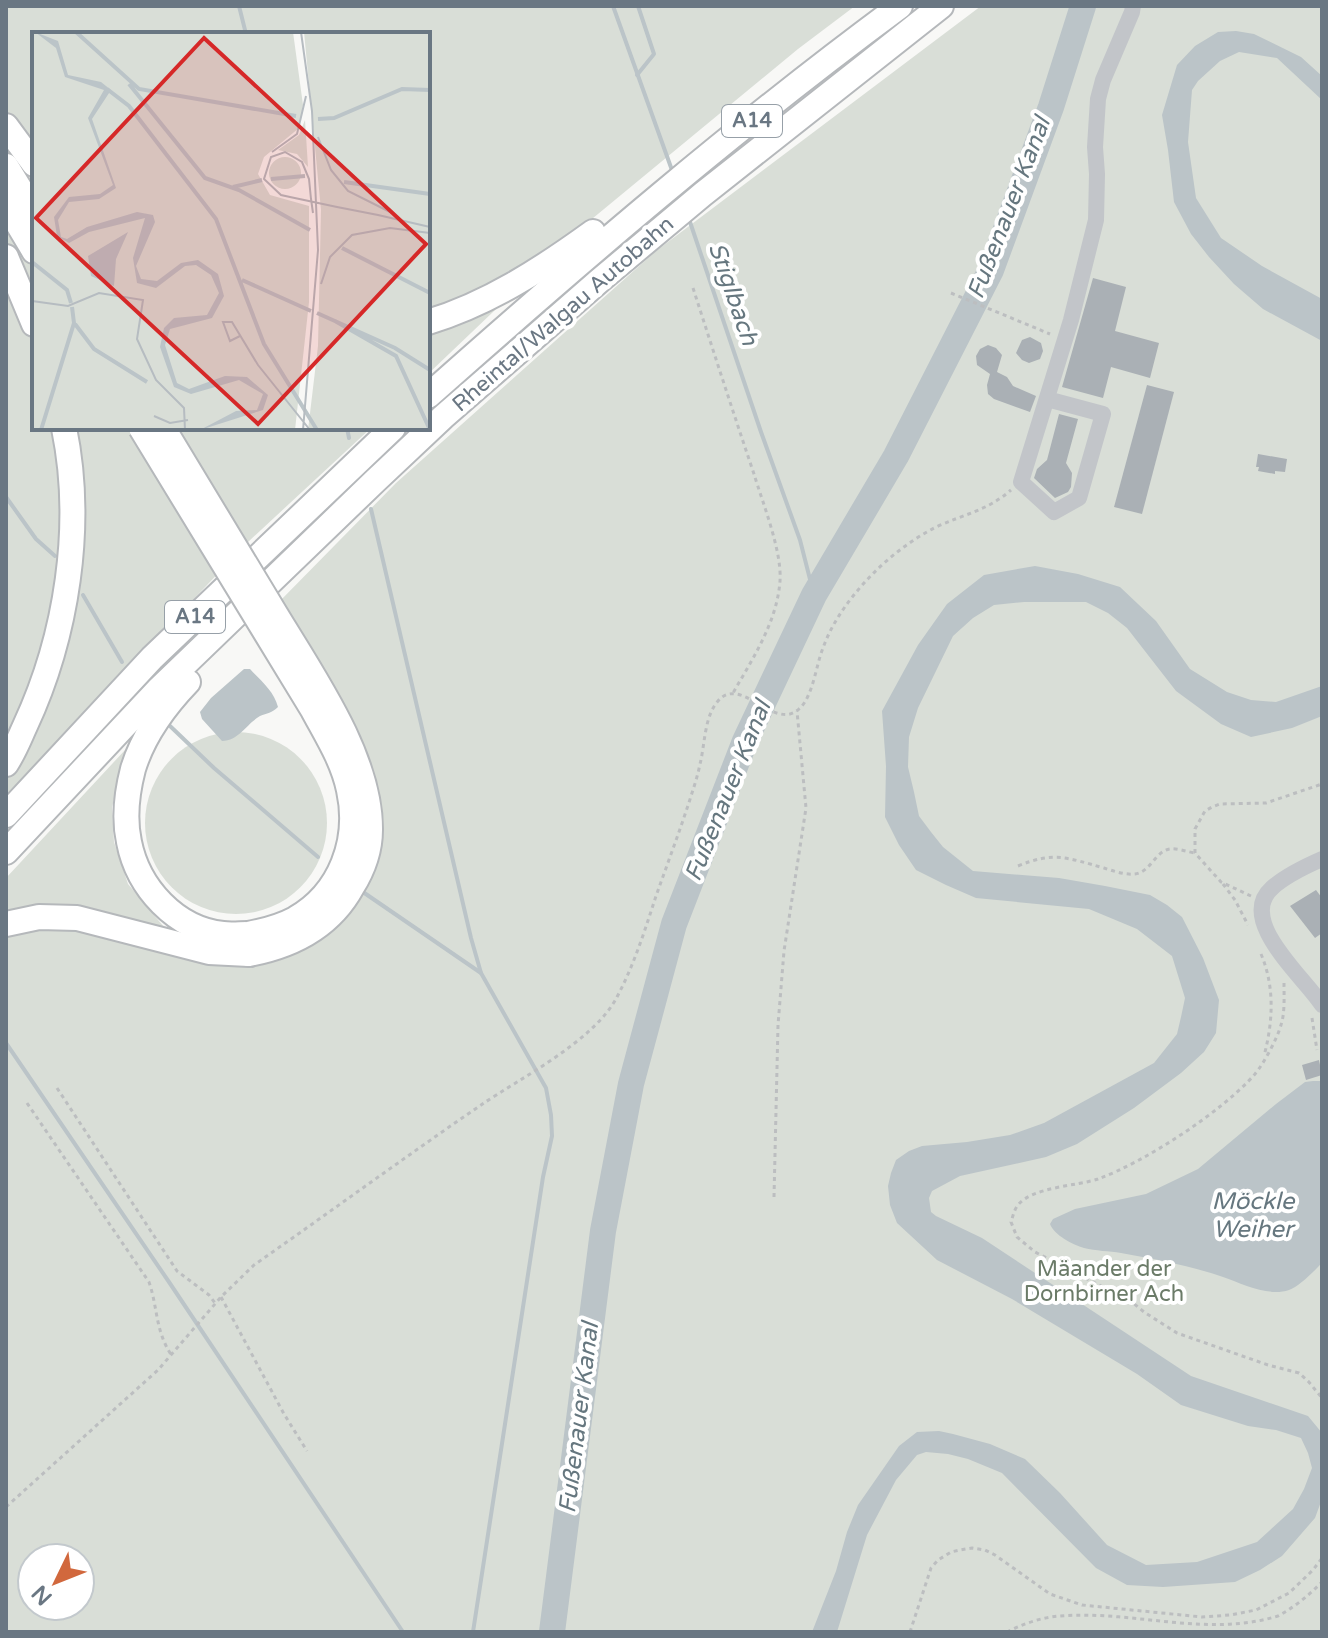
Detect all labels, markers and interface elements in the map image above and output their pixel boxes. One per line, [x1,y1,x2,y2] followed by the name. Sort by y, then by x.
[32,32,430,430] inset map
[722,105,782,137] road number: A14
[961,110,1058,303] water label: Fußenauer Kanal
[447,211,679,417] street label: Rheintal/Walgau Autobahn
[702,239,765,350] water label: Stiglbach
[165,601,225,633] road number: A14
[679,694,779,885] water label: Fußenauer Kanal
[1212,1187,1296,1244] water label: Möckle Weiher
[1024,1256,1184,1307] park label: Mäander der Dornbirner Ach
[553,1318,605,1515] water label: Fußenauer Kanal
[16,1542,96,1622] north arrow
[27,1580,58,1610] text: N

